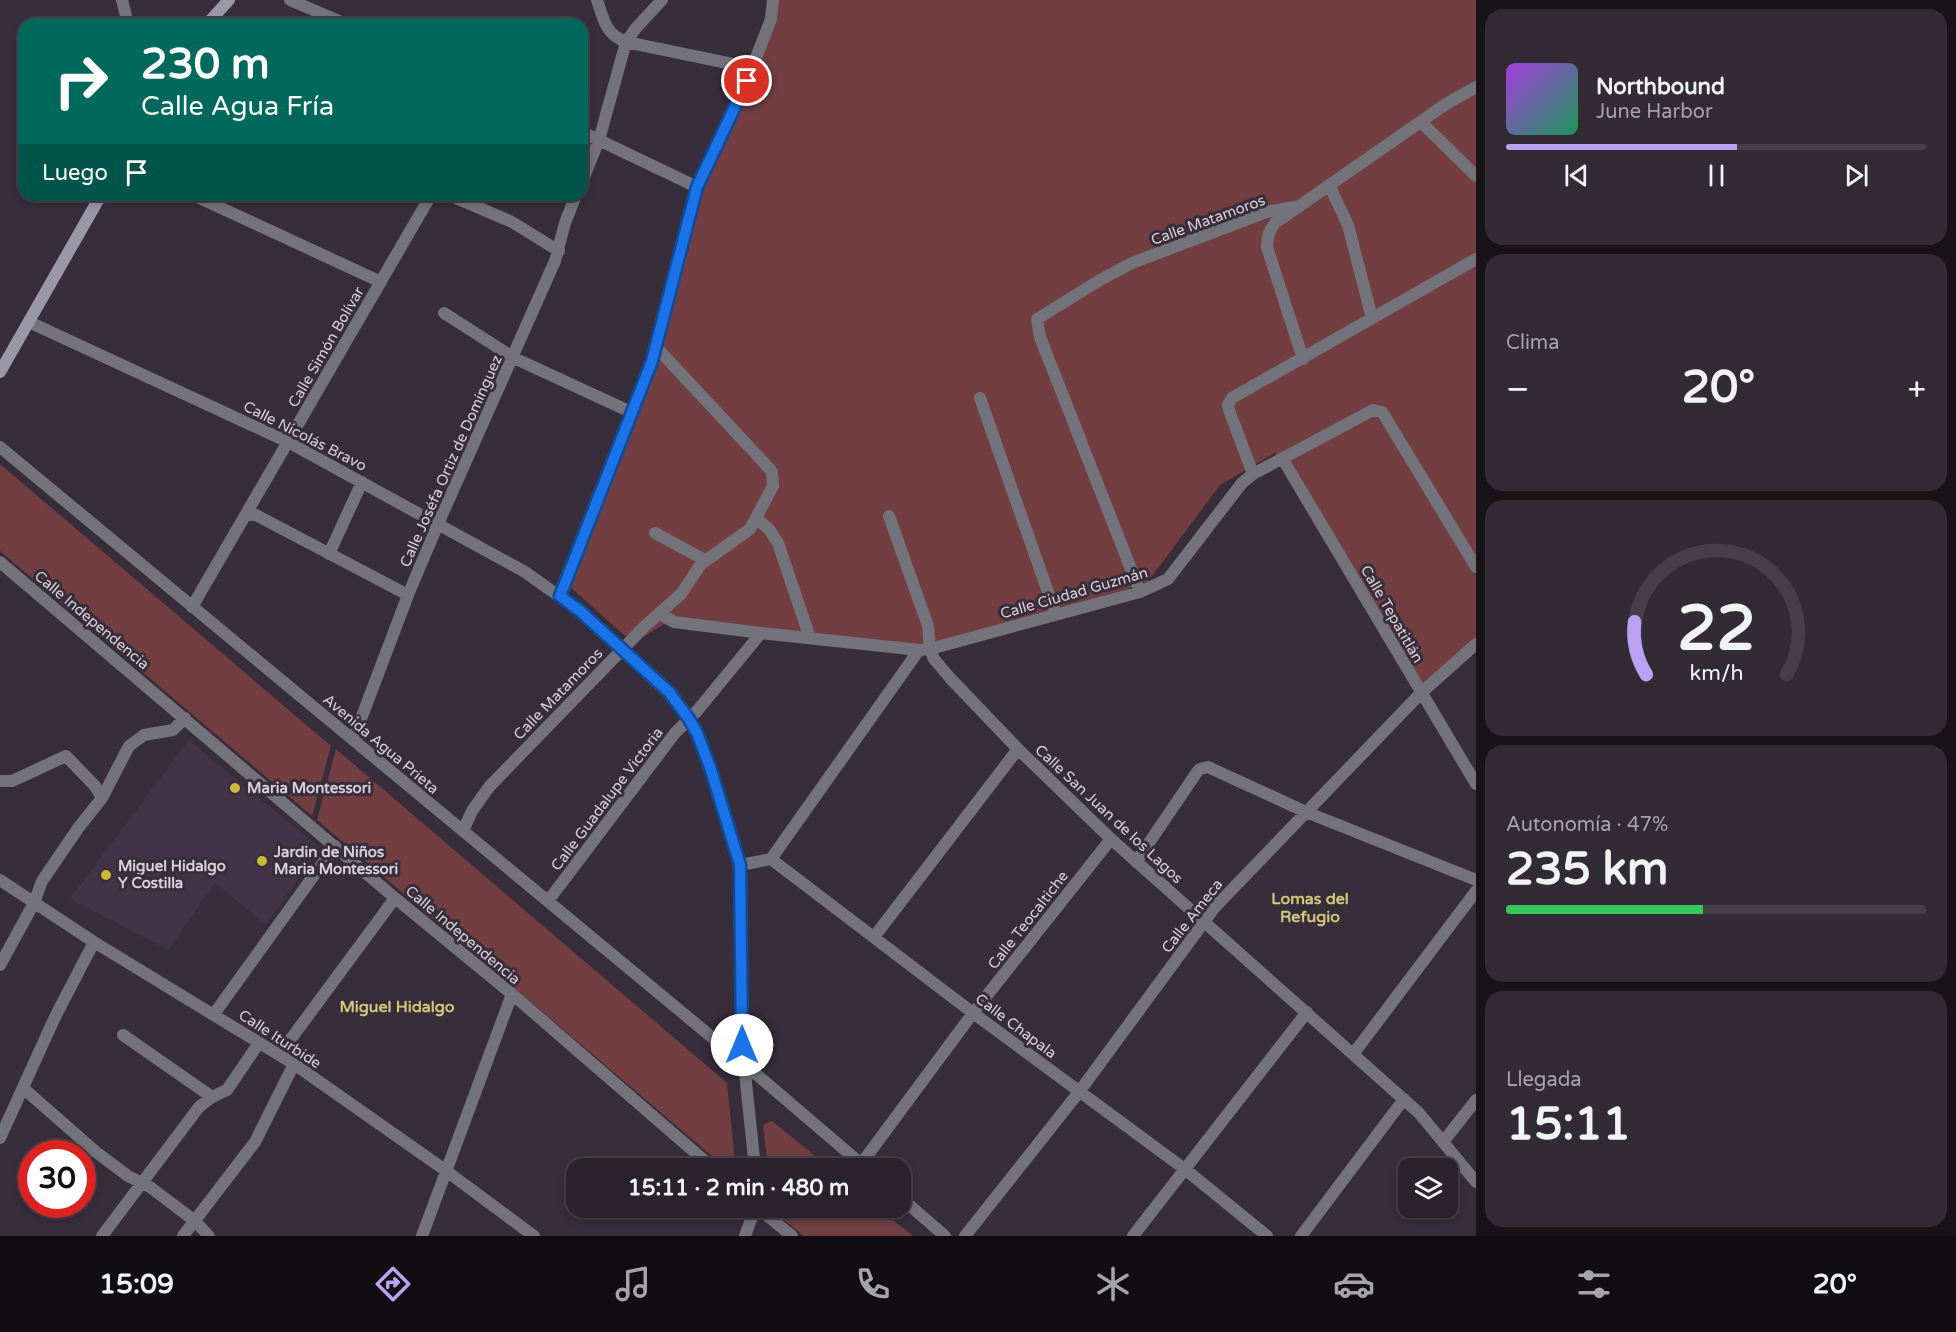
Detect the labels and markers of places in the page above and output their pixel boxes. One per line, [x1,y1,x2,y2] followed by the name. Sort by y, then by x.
[721,55,772,106] pin
[247,779,371,797] place label: Maria Montessori
[228,781,242,795] marker: Maria Montessori
[273,843,398,878] place label: Jardin de Niños Maria Montessori
[255,854,269,868] marker: Jardin de Niños Maria Montessori
[118,857,226,892] place label: Miguel Hidalgo Y Costilla
[99,868,113,882] marker: Miguel Hidalgo Y Costilla

